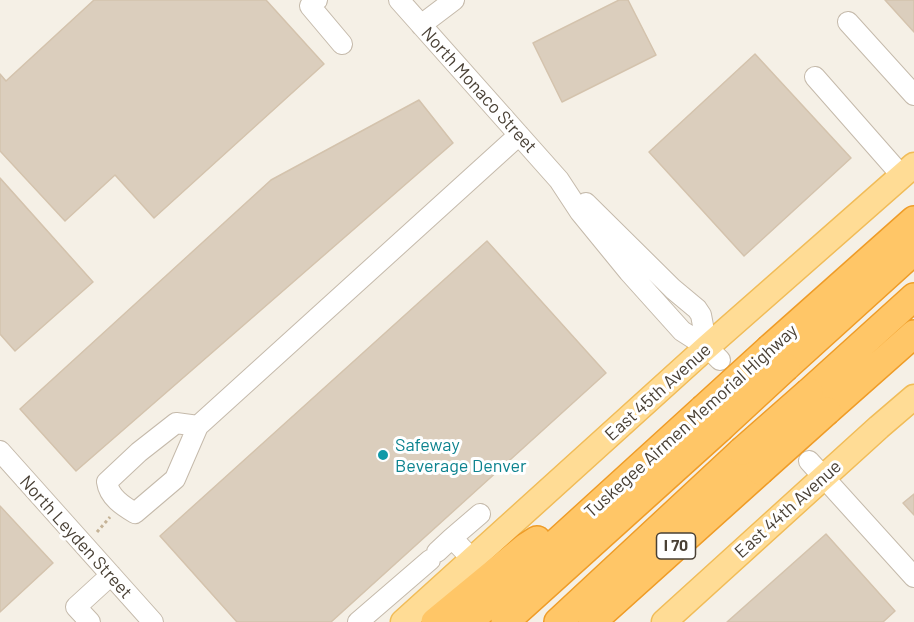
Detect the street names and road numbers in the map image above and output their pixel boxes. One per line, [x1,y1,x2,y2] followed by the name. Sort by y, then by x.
[417,23,541,157] street label: North Monaco Street
[580,320,802,522] street label: Tuskegee Airmen Memorial Highway
[601,339,715,445] street label: East 45th Avenue
[730,456,846,562] street label: East 44th Avenue
[15,471,137,603] street label: North Leyden Street
[656,533,696,559] road number: I 70

